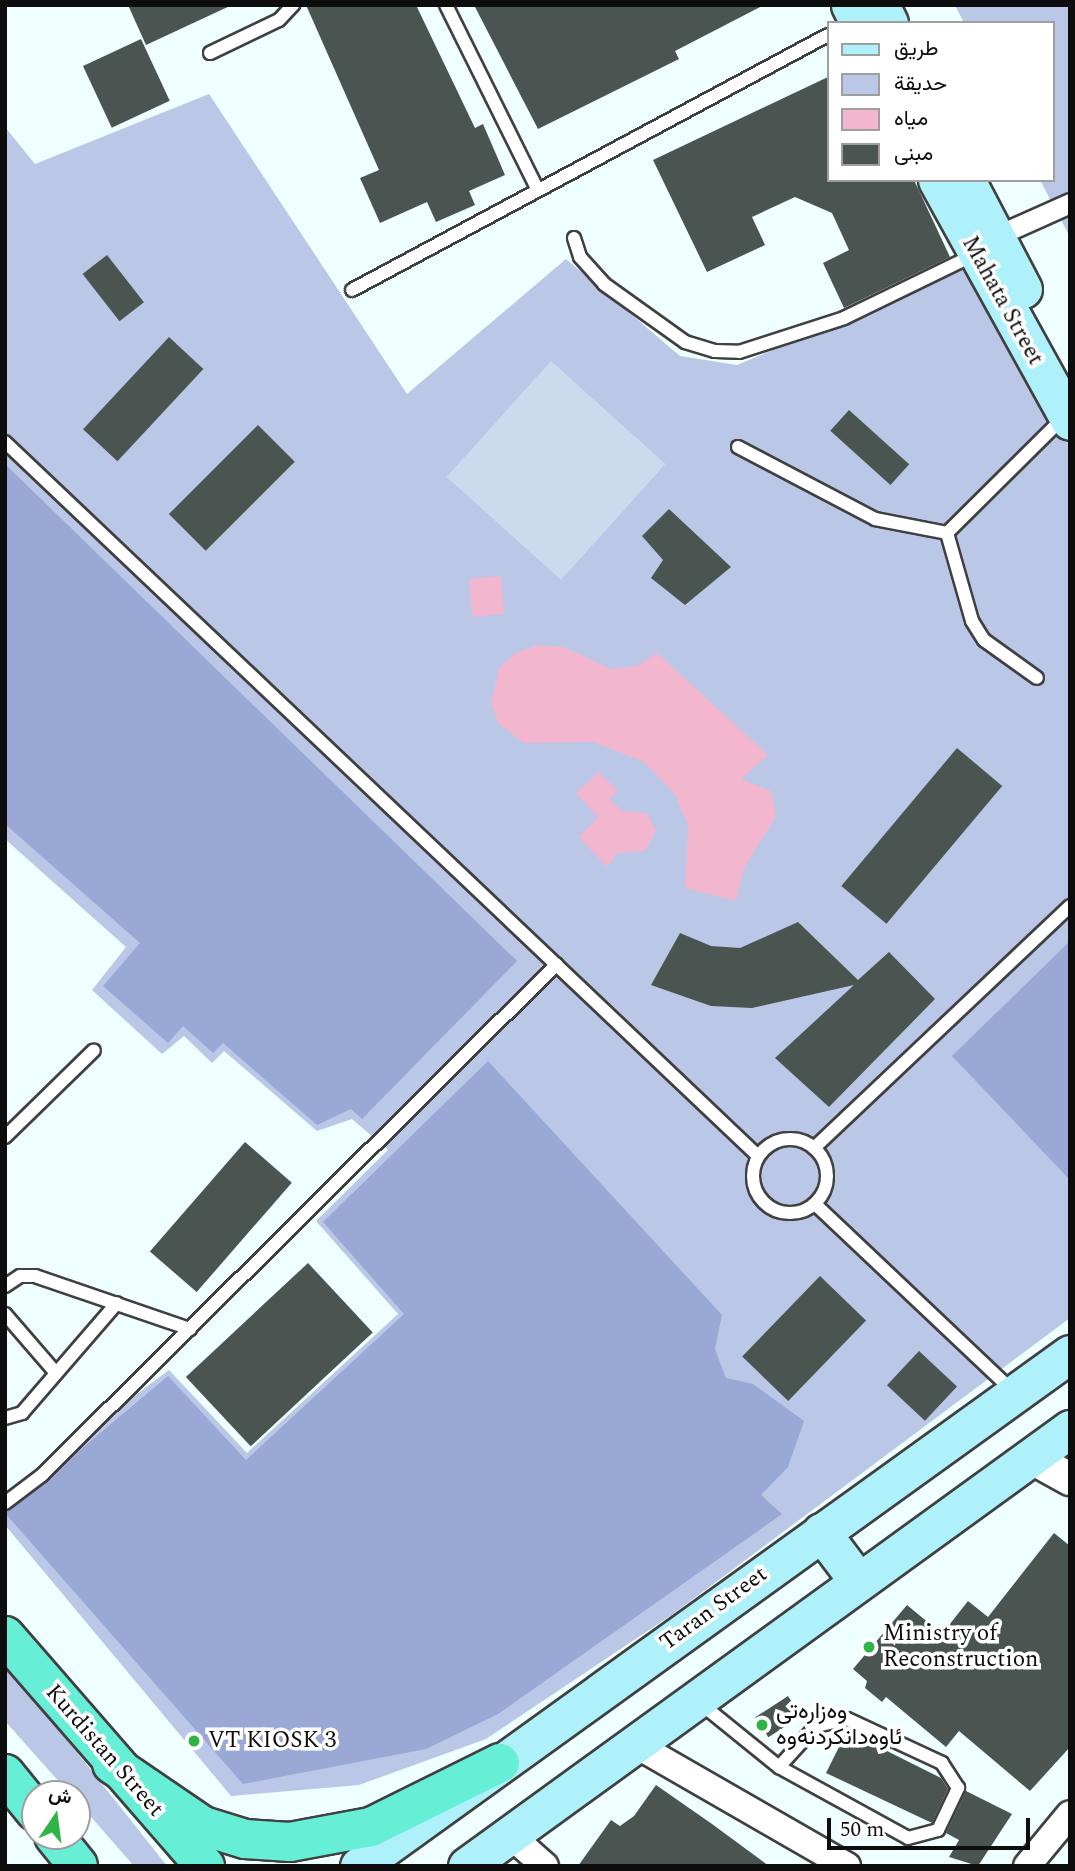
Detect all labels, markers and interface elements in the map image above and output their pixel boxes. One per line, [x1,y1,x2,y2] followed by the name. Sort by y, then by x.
[827,21,1054,182] legend
[894,33,939,65] text: طريق
[894,68,947,100] text: حديقة
[894,103,928,135] text: مياه
[894,138,933,170] text: مبنى
[955,232,1049,370] street label: Mahata Street
[655,1561,773,1657] street label: Taran Street
[883,1620,1038,1674] place label: Ministry of Reconstruction
[861,1639,877,1655] marker: Ministry of Reconstruction
[39,1679,169,1823] street label: Kurdistan Street
[776,1698,902,1752] place label: وەزارەتی ئاوەدانکردنەوە
[754,1717,770,1733] marker: وەزارەتی ئاوەدانکردنەوە
[208,1727,336,1755] place label: VT KIOSK 3
[186,1733,202,1749] marker: VT KIOSK 3
[46,1779,75,1813] text: ش
[21,1780,91,1850] north arrow
[830,1804,1033,1848] scale bar
[840,1814,884,1846] text: 50 m

